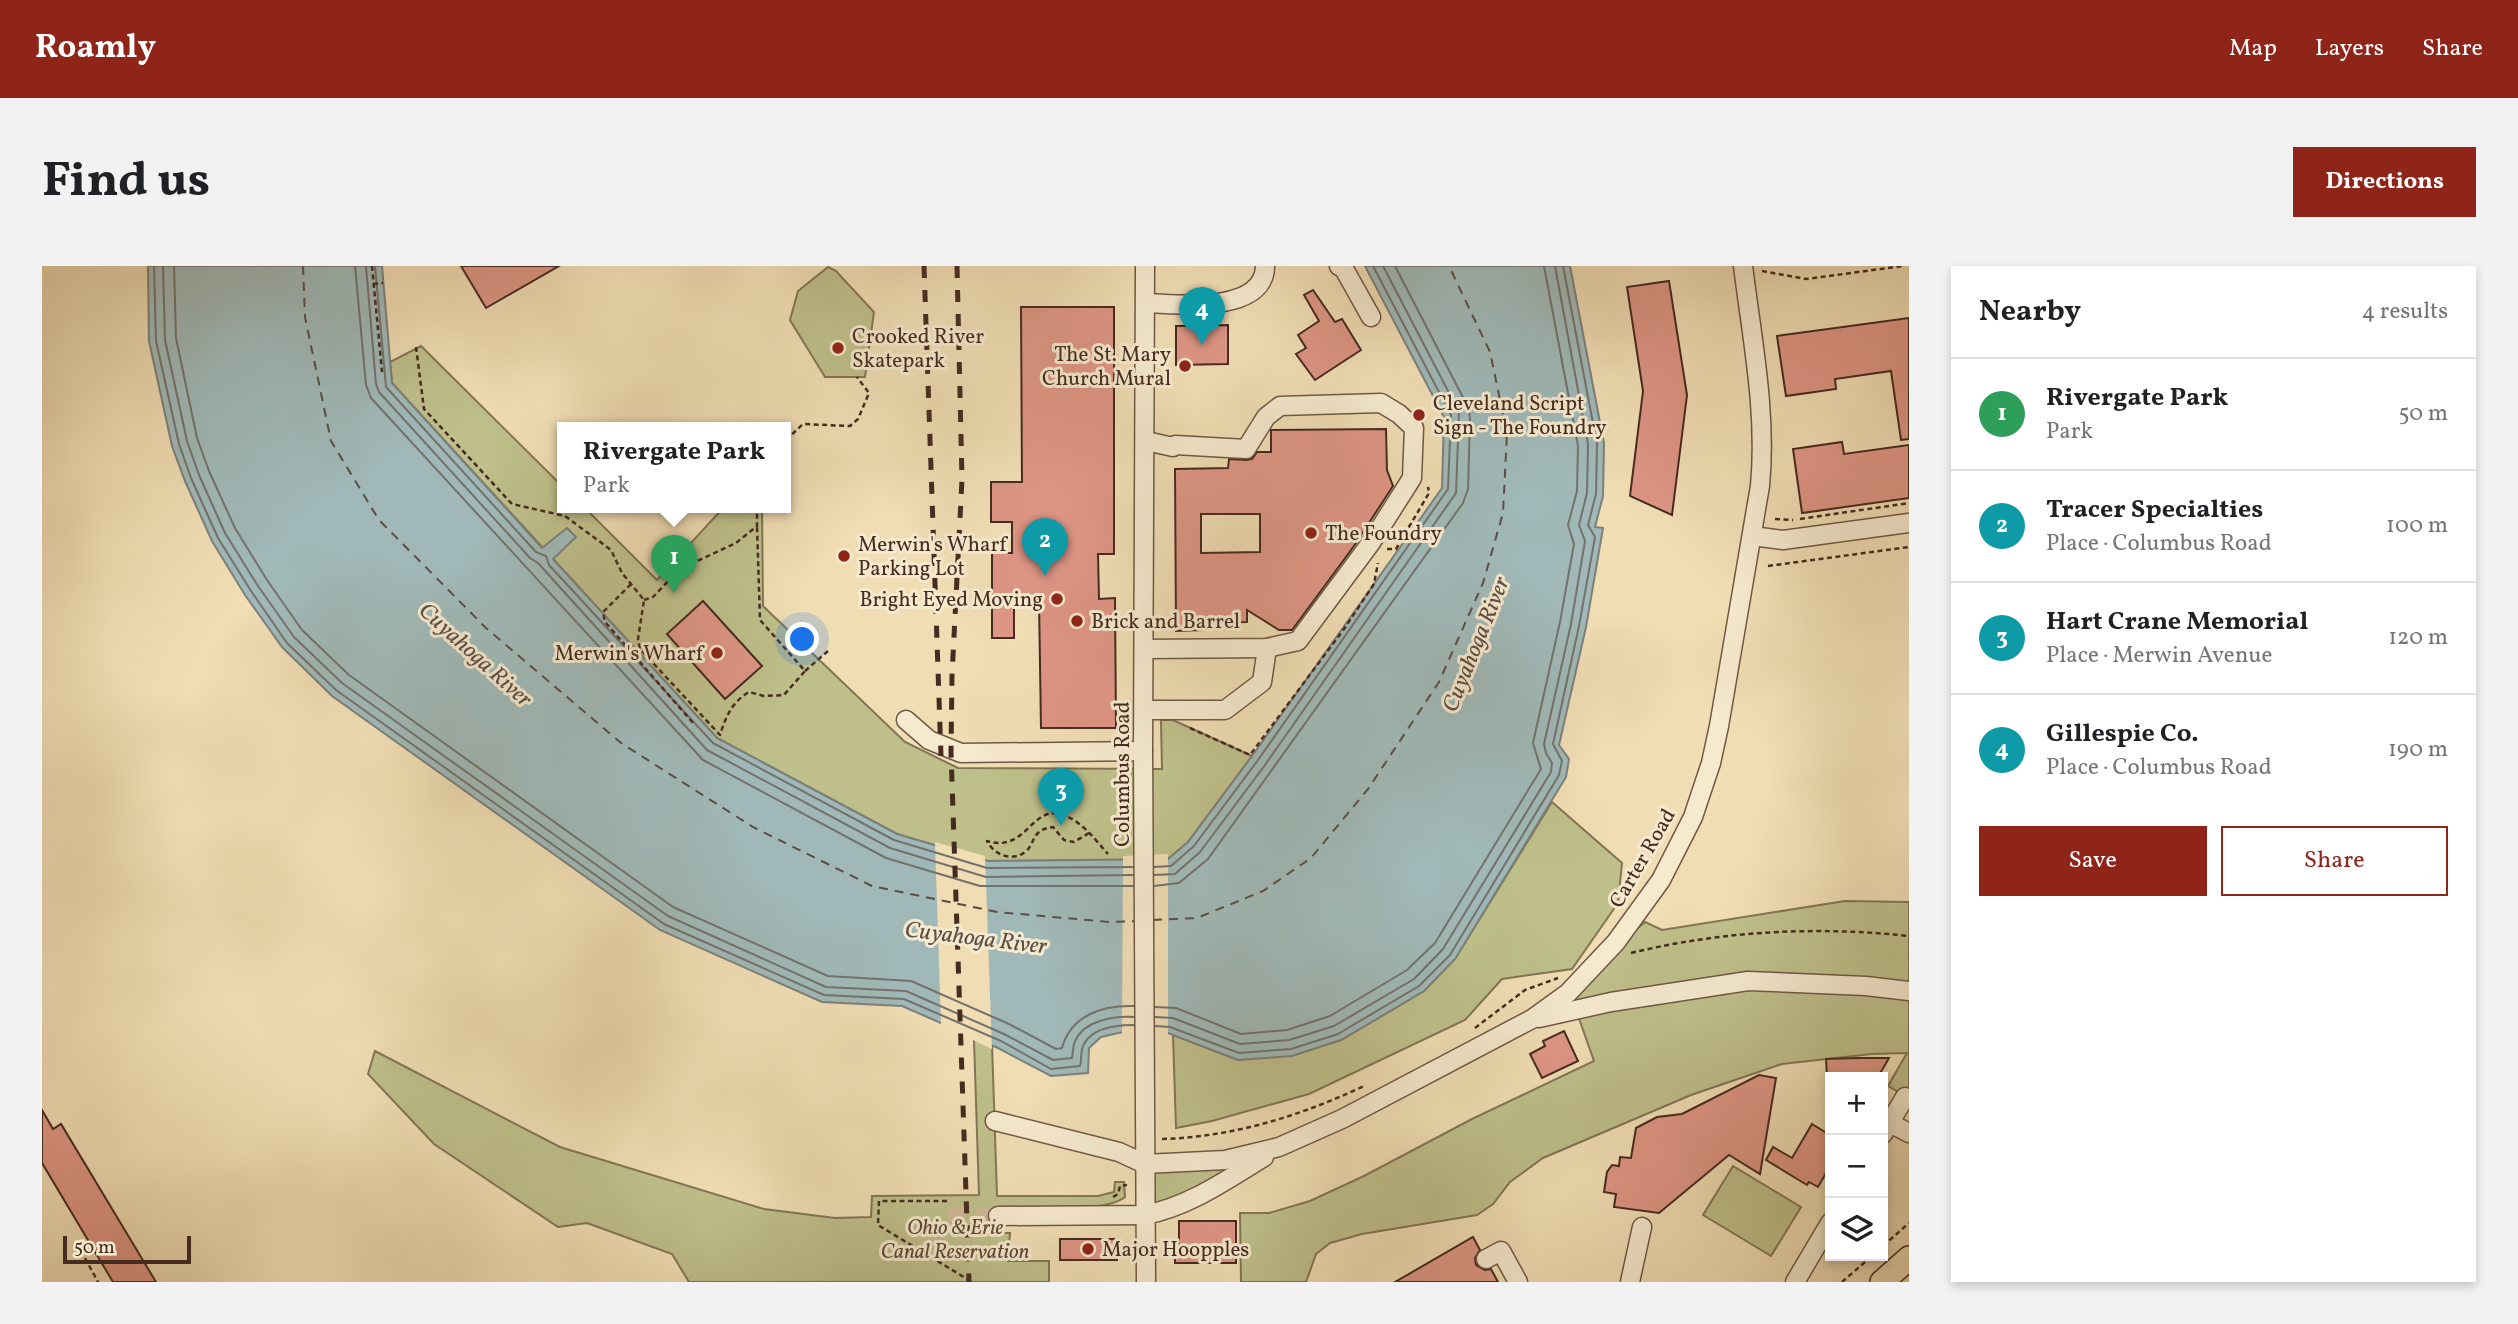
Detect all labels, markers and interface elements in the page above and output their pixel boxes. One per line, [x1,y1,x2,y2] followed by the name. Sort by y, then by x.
[35,26,156,72] text: Roamly
[2229,32,2277,66] text: Map
[2315,32,2384,66] text: Layers
[2422,32,2483,66] text: Share
[2293,147,2476,217] button: Directions
[42,148,210,217] text: Find us
[1179,287,1225,345] pin: 4
[1979,291,2081,333] text: Nearby
[2362,296,2448,328] text: 4 results
[852,323,984,376] place label: Crooked River Skatepark
[830,340,846,356] marker: Crooked River Skatepark
[1042,341,1172,394] place label: The St. Mary Church Mural
[1177,358,1193,374] marker: The St. Mary Church Mural
[2046,380,2228,416] text: Rivergate Park
[1433,390,1607,443] place label: Cleveland Script Sign - The Foundry
[1997,398,2007,430] text: 1
[2399,398,2448,430] text: 50 m
[1411,407,1427,423] marker: Cleveland Script Sign - The Foundry
[2046,416,2093,448] text: Park
[557,422,791,513] popup
[583,434,765,470] text: Rivergate Park
[583,470,630,502] text: Park
[2046,492,2263,528] text: Tracer Specialties
[1996,510,2008,542] text: 2
[2386,510,2448,542] text: 100 m
[1022,518,1068,576] pin: 2
[1325,520,1442,549] place label: The Foundry
[1303,525,1319,541] marker: The Foundry
[2046,528,2272,560] text: Place · Columbus Road
[858,531,1008,584] place label: Merwin's Wharf Parking Lot
[651,535,697,593] pin: 1
[836,548,852,564] marker: Merwin's Wharf Parking Lot
[1435,572,1519,717] water label: Cuyahoga River
[859,586,1043,615] place label: Bright Eyed Moving
[1049,591,1065,607] marker: Bright Eyed Moving
[411,596,539,716] water label: Cuyahoga River
[2046,604,2308,640] text: Hart Crane Memorial
[1091,608,1240,637] place label: Brick and Barrel
[1069,613,1085,629] marker: Brick and Barrel
[785,622,819,656] your location
[1996,622,2008,654] text: 3
[2388,622,2448,654] text: 120 m
[555,640,705,669] place label: Merwin's Wharf
[2046,640,2272,672] text: Place · Merwin Avenue
[709,645,725,661] marker: Merwin's Wharf
[1109,701,1138,847] street label: Columbus Road
[2046,716,2199,752] text: Gillespie Co.
[1995,734,2009,766] text: 4
[2388,734,2448,766] text: 190 m
[2046,752,2272,784] text: Place · Columbus Road
[1038,768,1084,826] pin: 3
[1603,804,1683,914] street label: Carter Road
[1979,826,2207,896] button: Save
[2221,826,2448,896] button: Share
[903,914,1049,964] water label: Cuyahoga River
[1825,1072,1888,1261] map controls
[1825,1072,1888,1135] button: +
[1825,1135,1888,1198] button: −
[1825,1198,1888,1261] button: layers
[881,1214,1029,1267] park label: Ohio & Erie Canal Reservation
[63,1233,191,1265] scale bar
[74,1235,115,1261] text: 50 m
[1102,1236,1249,1265] place label: Major Hoopples
[1080,1241,1096,1257] marker: Major Hoopples

